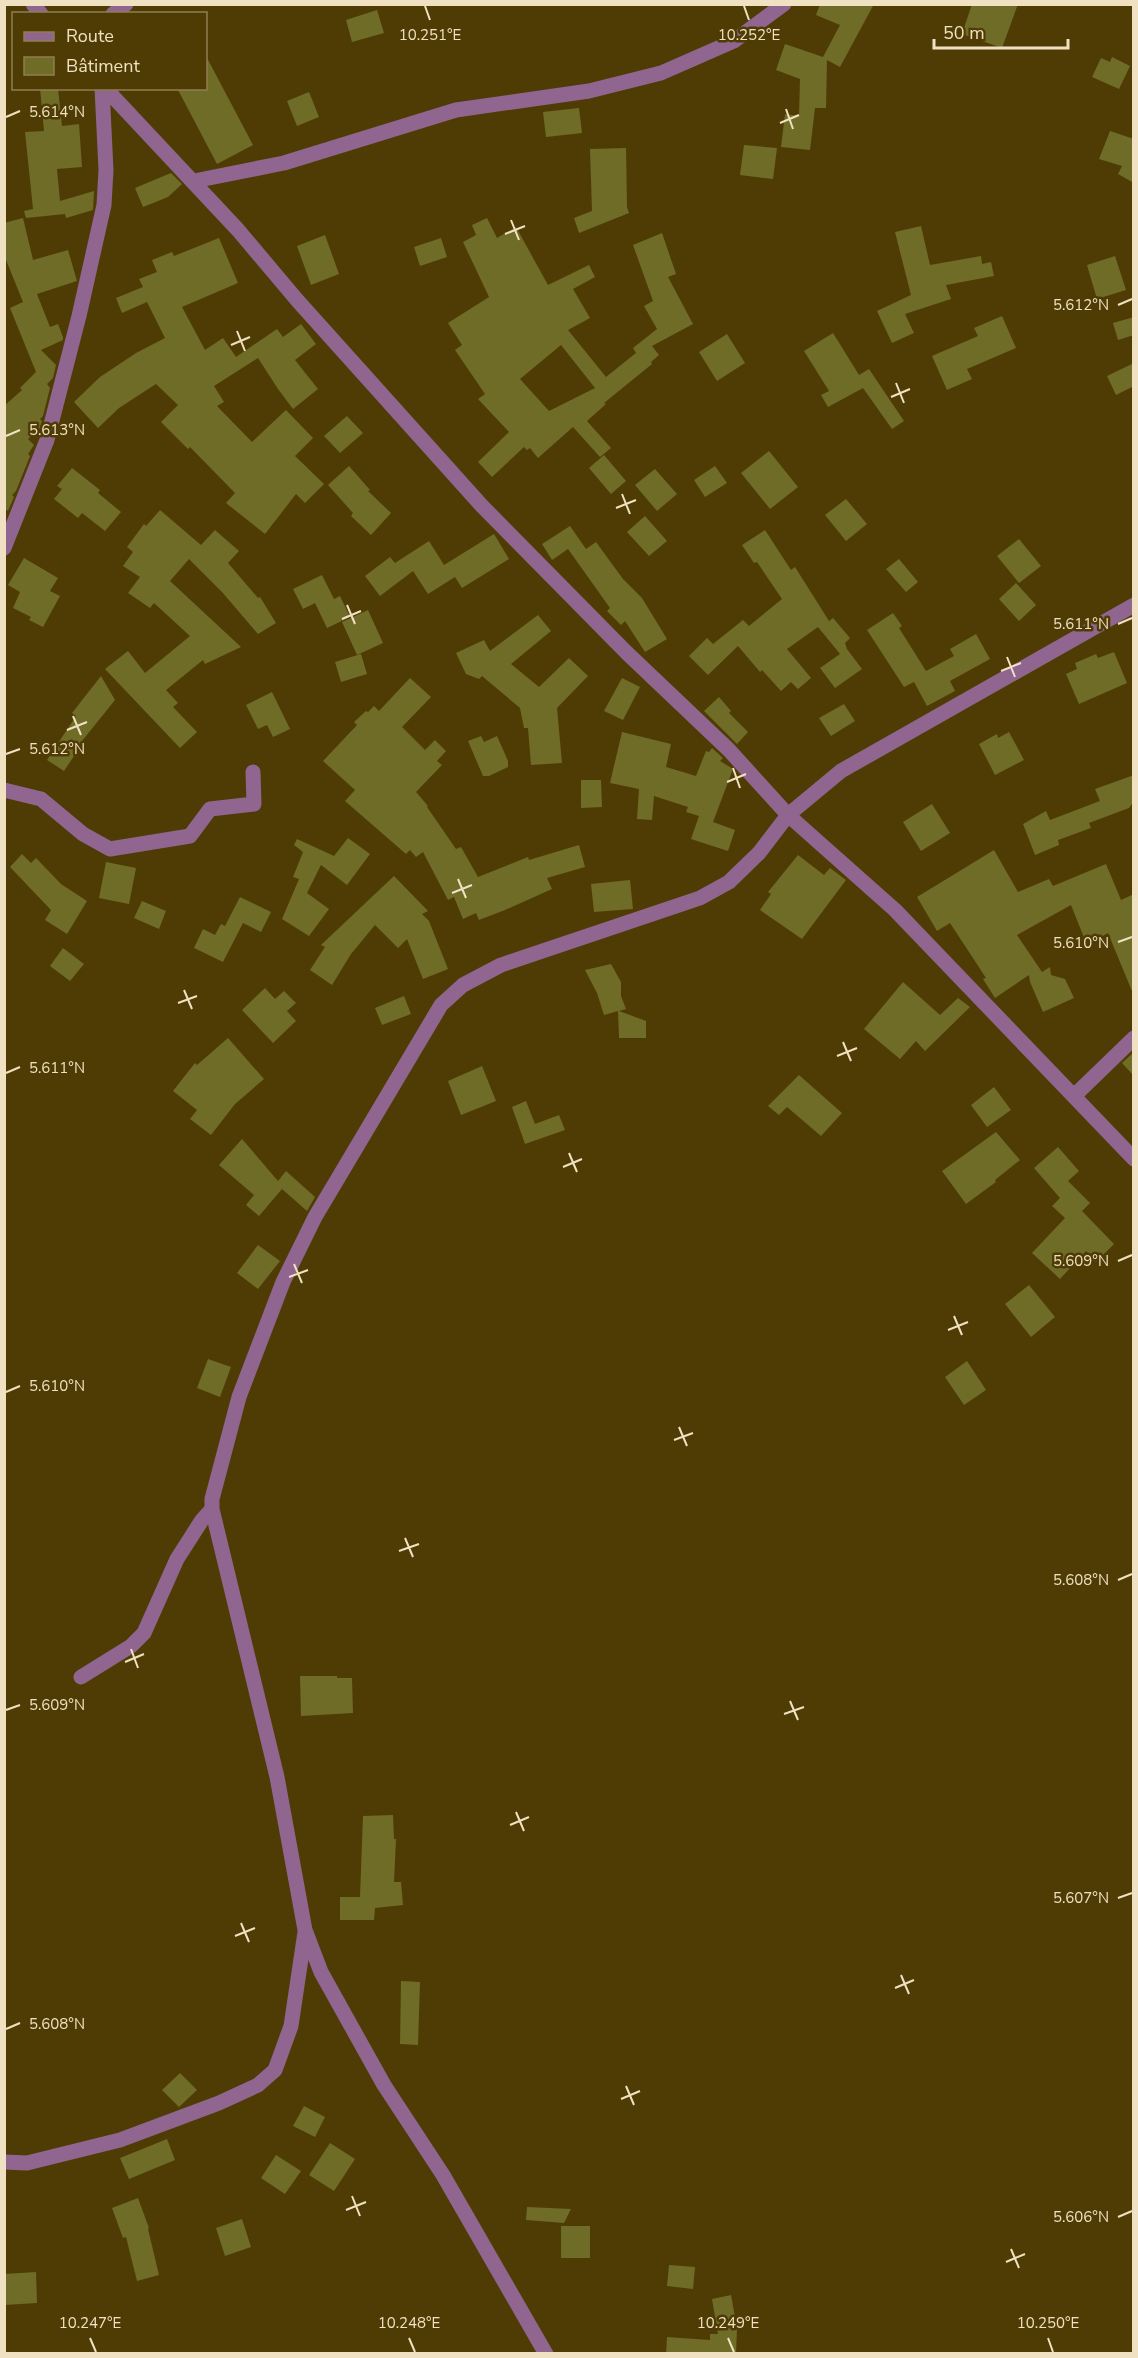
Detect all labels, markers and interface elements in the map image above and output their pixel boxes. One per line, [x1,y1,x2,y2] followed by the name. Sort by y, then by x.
[12,12,207,90] legend
[934,12,1068,50] scale bar
[943,21,985,45] text: 50 m
[66,24,114,48] text: Route
[399,25,461,45] text: 10.251°E
[718,25,780,45] text: 10.252°E
[66,54,140,78] text: Bâtiment
[29,102,85,122] text: 5.614°N
[1053,295,1109,315] text: 5.612°N
[29,420,85,440] text: 5.613°N
[1053,614,1109,634] text: 5.611°N
[29,739,85,759] text: 5.612°N
[1053,933,1109,953] text: 5.610°N
[29,1058,85,1078] text: 5.611°N
[1053,1251,1109,1271] text: 5.609°N
[29,1376,85,1396] text: 5.610°N
[1053,1570,1109,1590] text: 5.608°N
[29,1695,85,1715] text: 5.609°N
[1053,1888,1109,1908] text: 5.607°N
[29,2014,85,2034] text: 5.608°N
[1053,2207,1109,2227] text: 5.606°N
[59,2313,121,2333] text: 10.247°E
[378,2313,440,2333] text: 10.248°E
[697,2313,759,2333] text: 10.249°E
[1017,2313,1079,2333] text: 10.250°E

